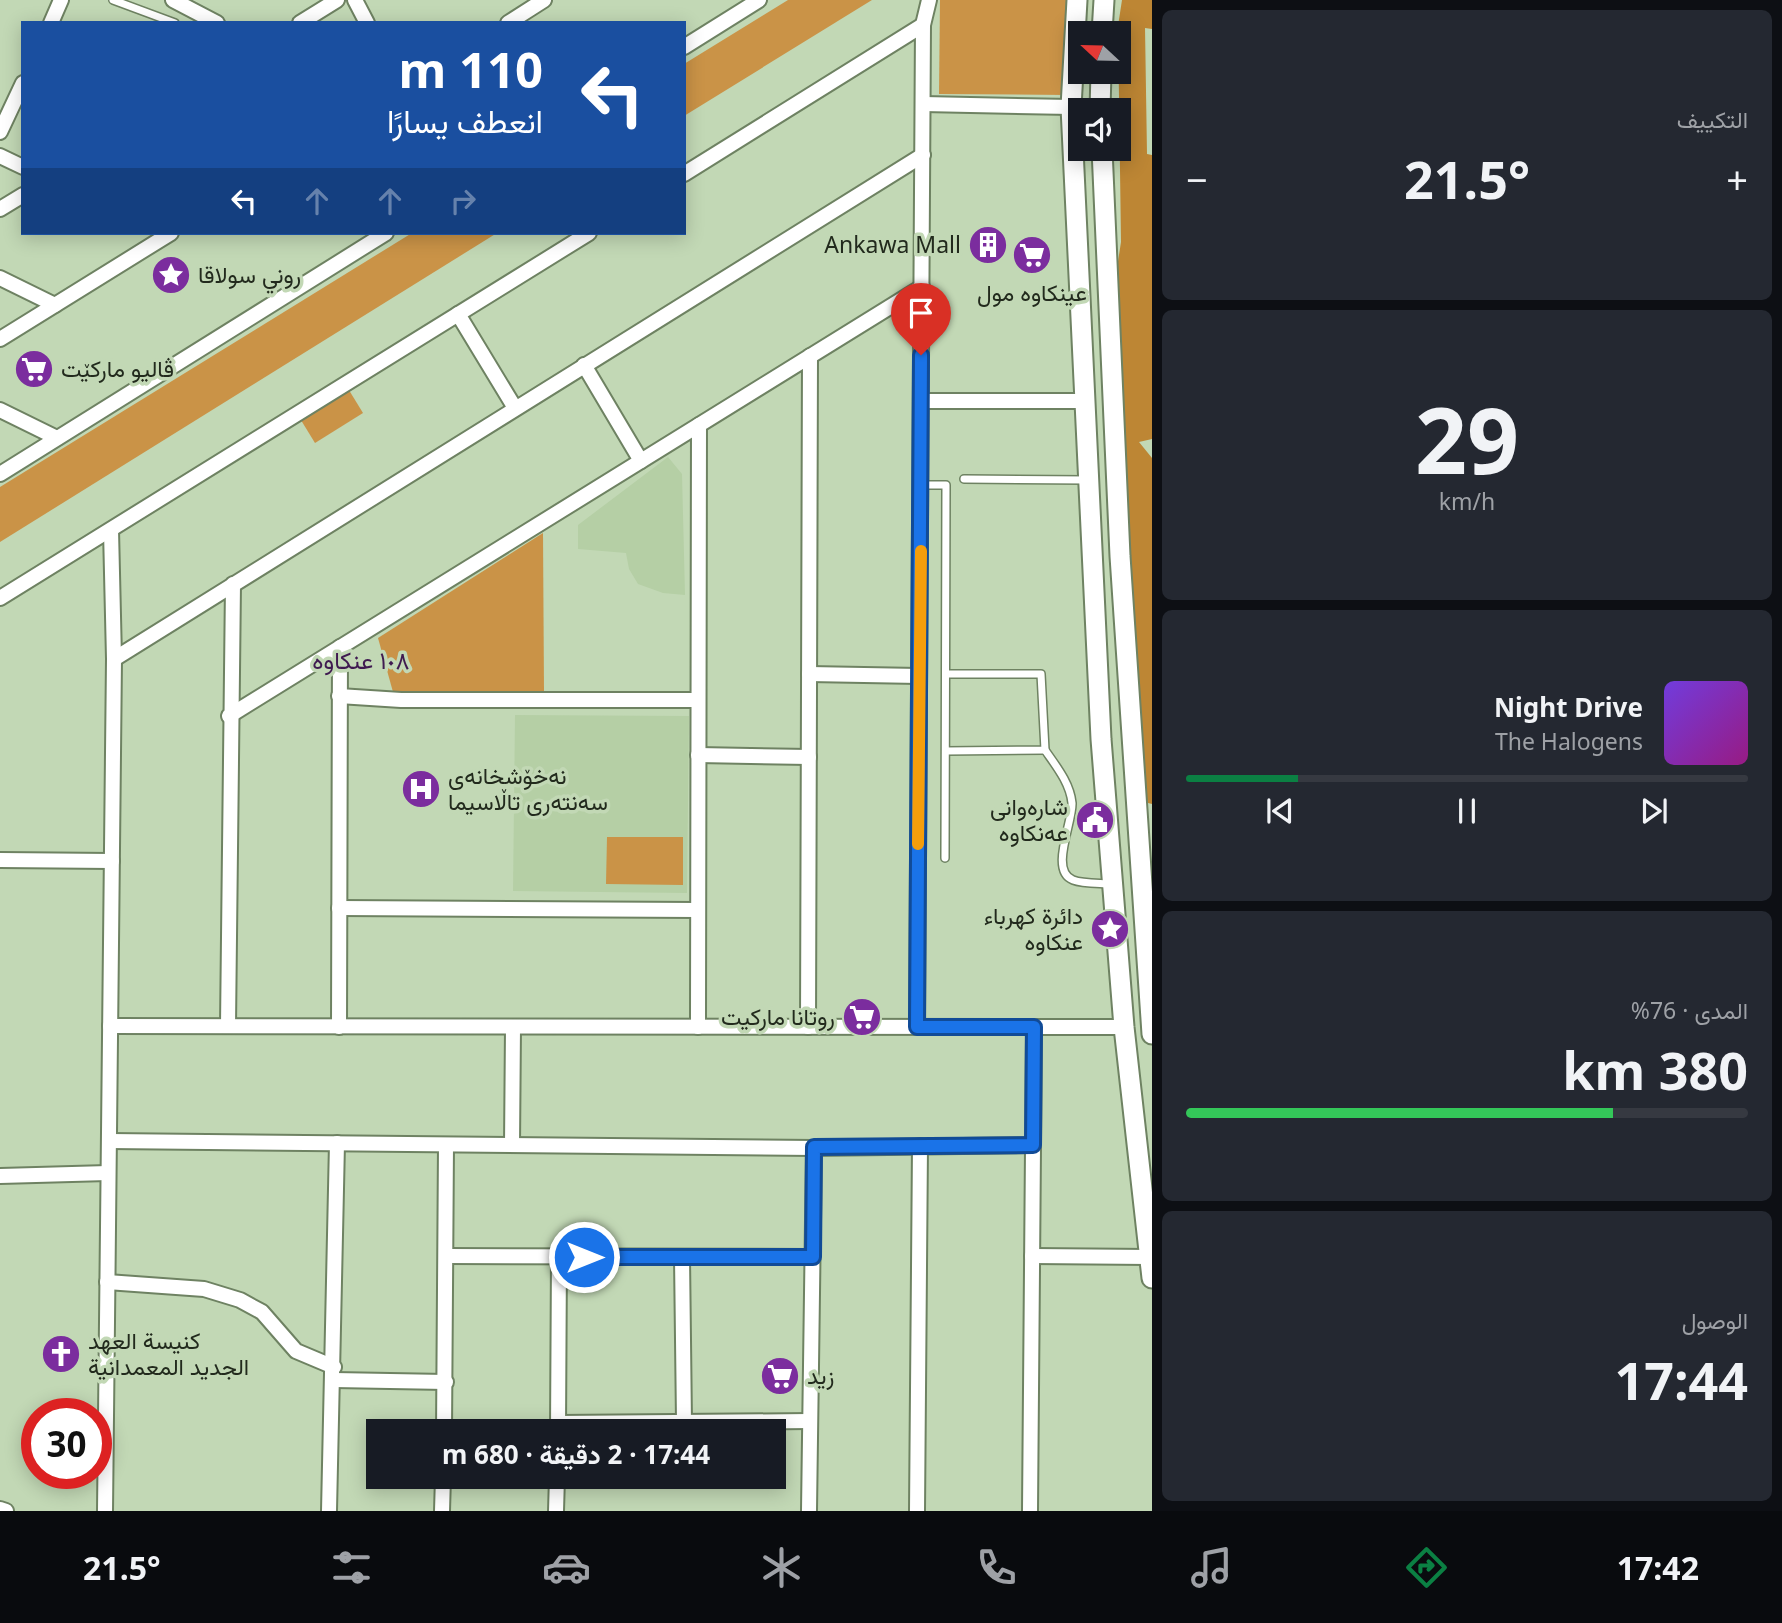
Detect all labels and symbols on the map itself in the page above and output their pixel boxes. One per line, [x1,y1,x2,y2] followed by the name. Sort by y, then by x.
[1068,21,1130,84] north arrow
[967,224,1009,266] building icon: Ankawa Mall
[824,228,961,260] place label: Ankawa Mall
[1011,234,1053,276] supermarket icon: عينكاوه مول
[150,254,192,296] place icon: روني سولاقا
[198,258,301,294] place label: روني سولاقا
[977,276,1087,308] place label: عينكاوه مول
[891,283,951,355] pin
[13,348,55,390] supermarket icon: ڤالیو مارکێت
[61,352,174,384] place label: ڤالیو مارکێت
[312,643,410,676] district label: ١٠٨ عنکاوە
[448,759,608,817] place label: نەخۆشخانەی سەنتەری تاڵاسیما
[400,768,442,810] hospital icon: نەخۆشخانەی سەنتەری تاڵاسیما
[990,790,1068,848] place label: شارەوانی عەنکاوە
[1074,799,1116,841] public building icon: شارەوانی عەنکاوە
[984,899,1083,957] place label: دائرة كهرباء عنكاوه
[1089,908,1131,950] place icon: دائرة كهرباء عنكاوه
[841,996,883,1038] supermarket icon: روتانا ماركيت
[721,1000,835,1032] place label: روتانا ماركيت
[547,1220,621,1294] position arrow
[88,1324,249,1382] place label: كنيسة العهد الجديد المعمدانية
[40,1333,82,1375] church icon: كنيسة العهد الجديد المعمدانية
[759,1355,801,1397] supermarket icon: زيد
[807,1359,834,1391] place label: زيد
[21,1398,112,1489] speed limit sign: 30

